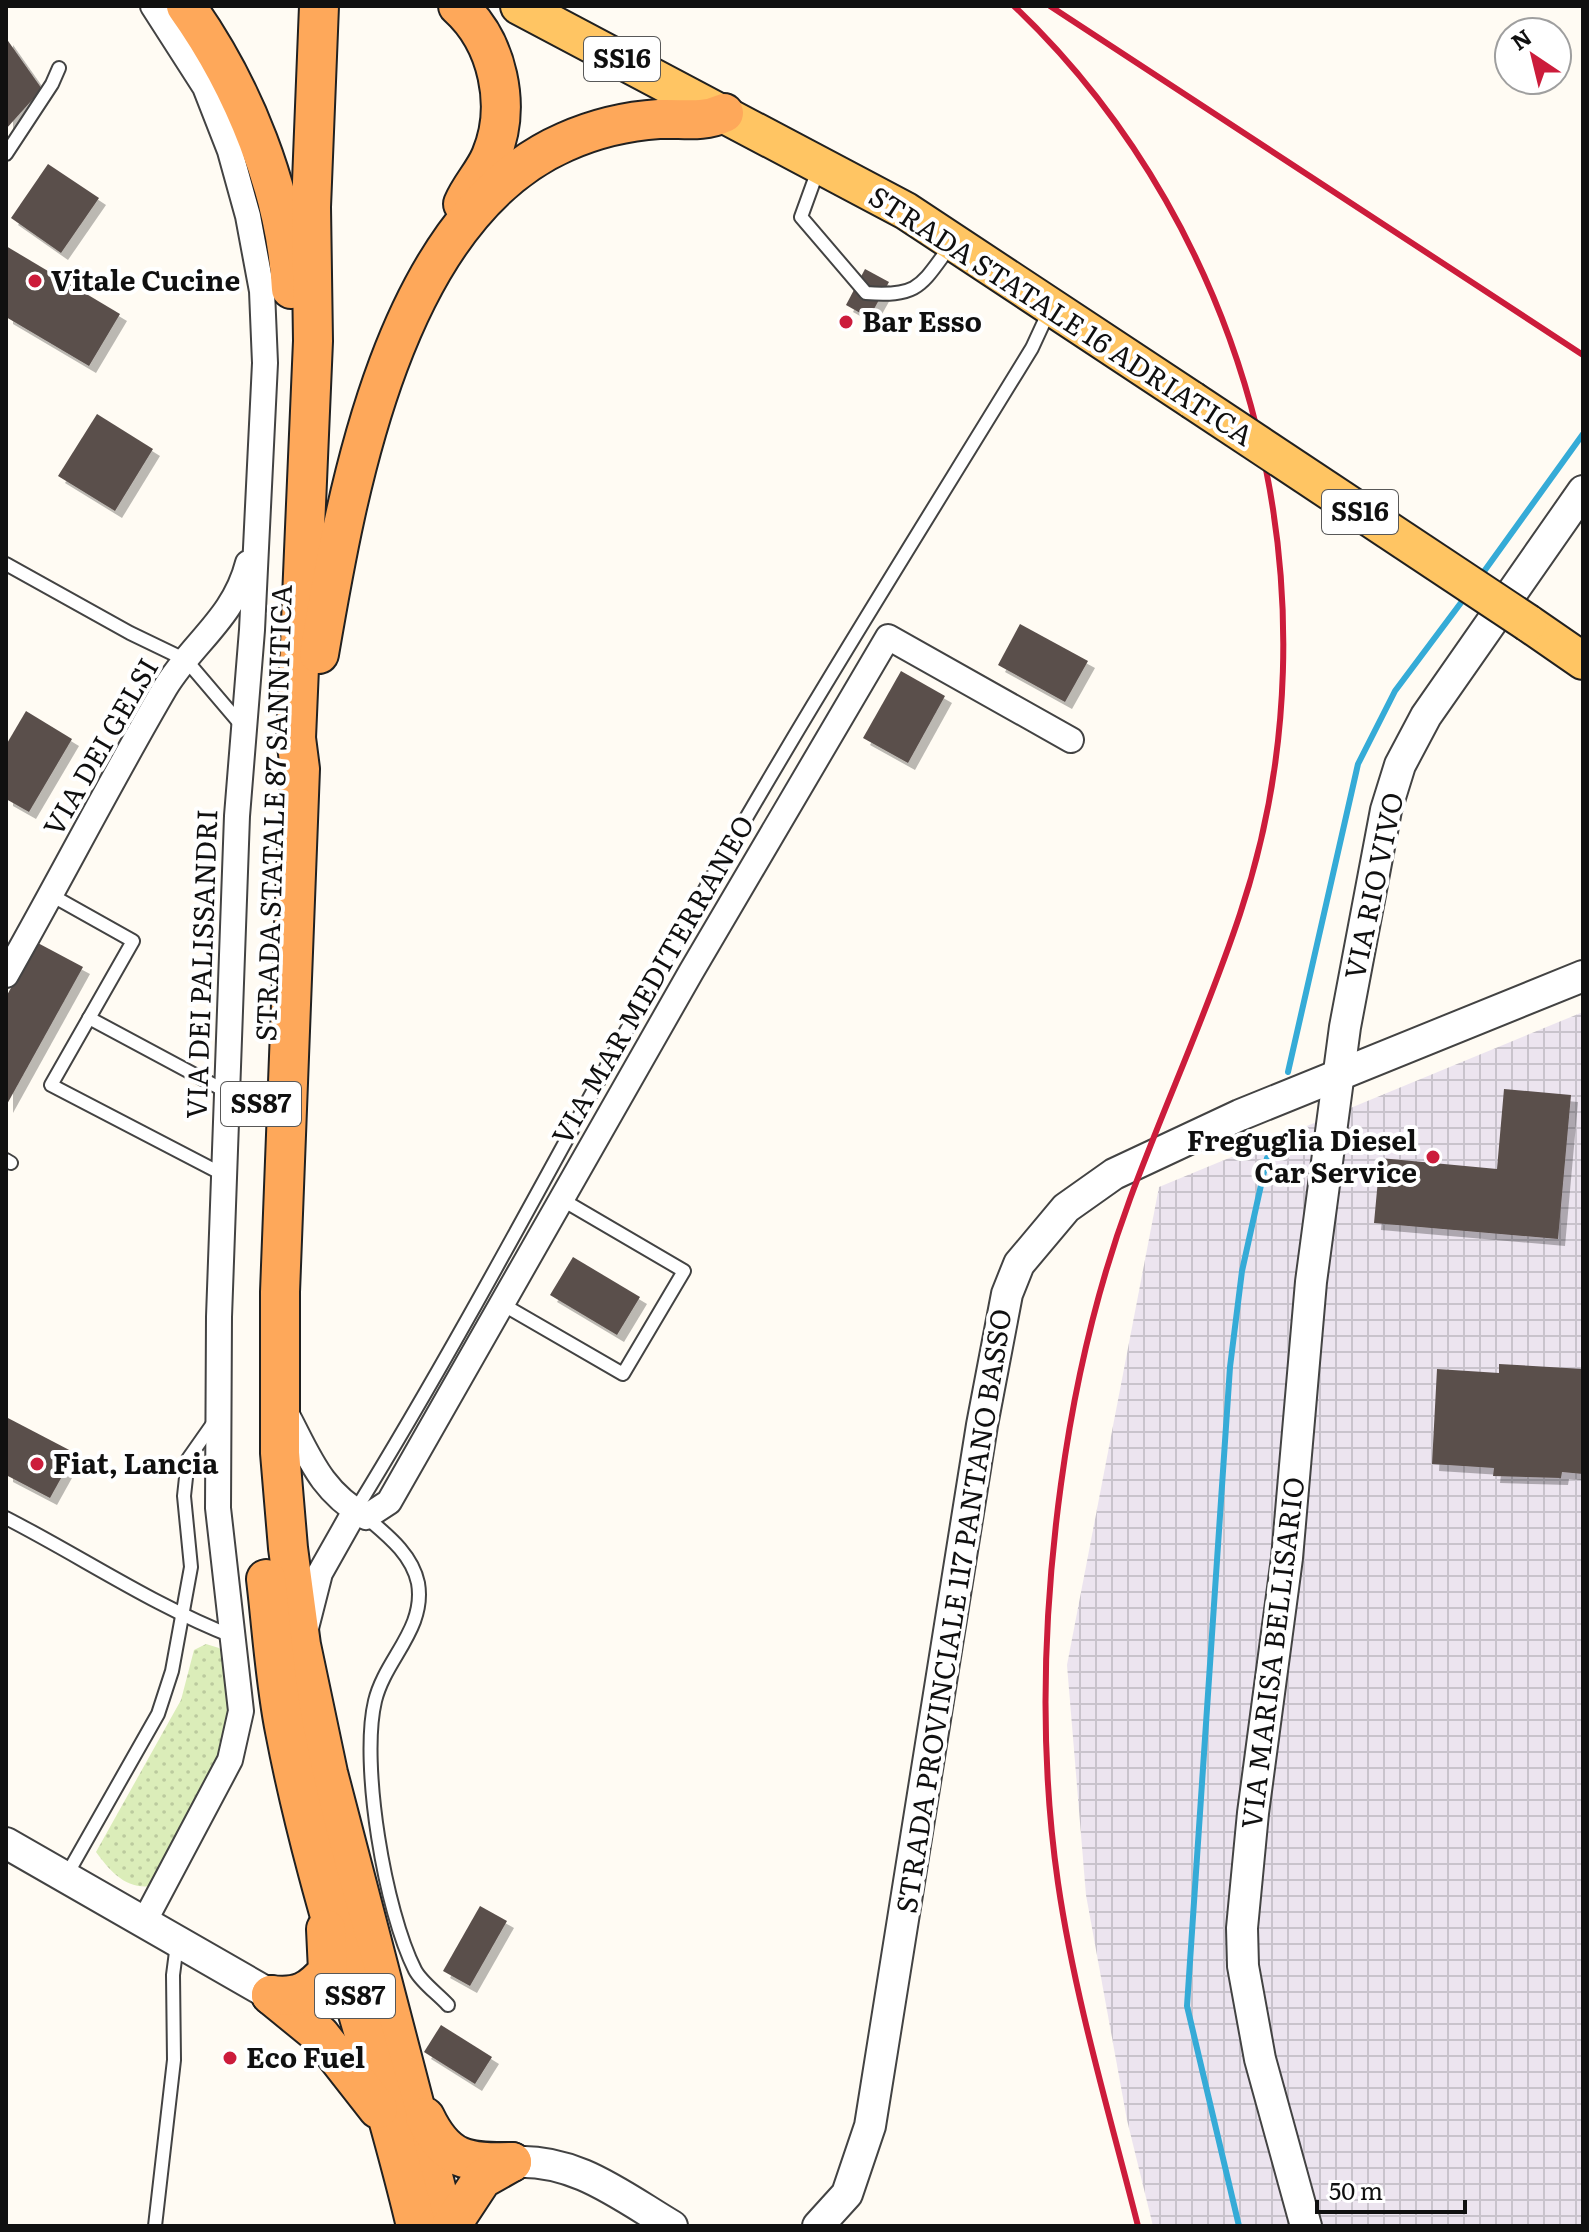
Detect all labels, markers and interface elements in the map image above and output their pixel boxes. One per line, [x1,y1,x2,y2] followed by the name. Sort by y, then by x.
[1493,16,1573,96] north arrow
[1504,20,1538,57] text: N
[584,37,660,81] road number: SS16
[862,174,1263,455] street label: STRADA STATALE 16 ADRIATICA
[51,258,240,300] place label: Vitale Cucine
[26,272,44,290] marker: Vitale Cucine
[862,299,982,341] place label: Bar Esso
[837,313,855,331] marker: Bar Esso
[1322,490,1398,534] road number: SS16
[243,583,301,1042] street label: STRADA STATALE 87 SANNITICA
[31,649,167,843] street label: VIA DEI GELSI
[1332,788,1412,983] street label: VIA RIO VIVO
[540,807,763,1151] street label: VIA MAR MEDITERRANEO
[174,808,226,1119] street label: VIA DEI PALISSANDRI
[221,1082,301,1126] road number: SS87
[1187,1118,1417,1192] place label: Freguglia Diesel Car Service
[1424,1148,1442,1166] marker: Freguglia Diesel Car Service
[883,1305,1021,1916] street label: STRADA PROVINCIALE 117 PANTANO BASSO
[53,1441,219,1483] place label: Fiat, Lancia
[28,1455,46,1473] marker: Fiat, Lancia
[1229,1474,1313,1831] street label: VIA MARISA BELLISARIO
[315,1974,395,2018] road number: SS87
[246,2035,365,2077] place label: Eco Fuel
[221,2049,239,2067] marker: Eco Fuel
[1317,2164,1465,2214] scale bar
[1329,2172,1383,2207] text: 50 m

